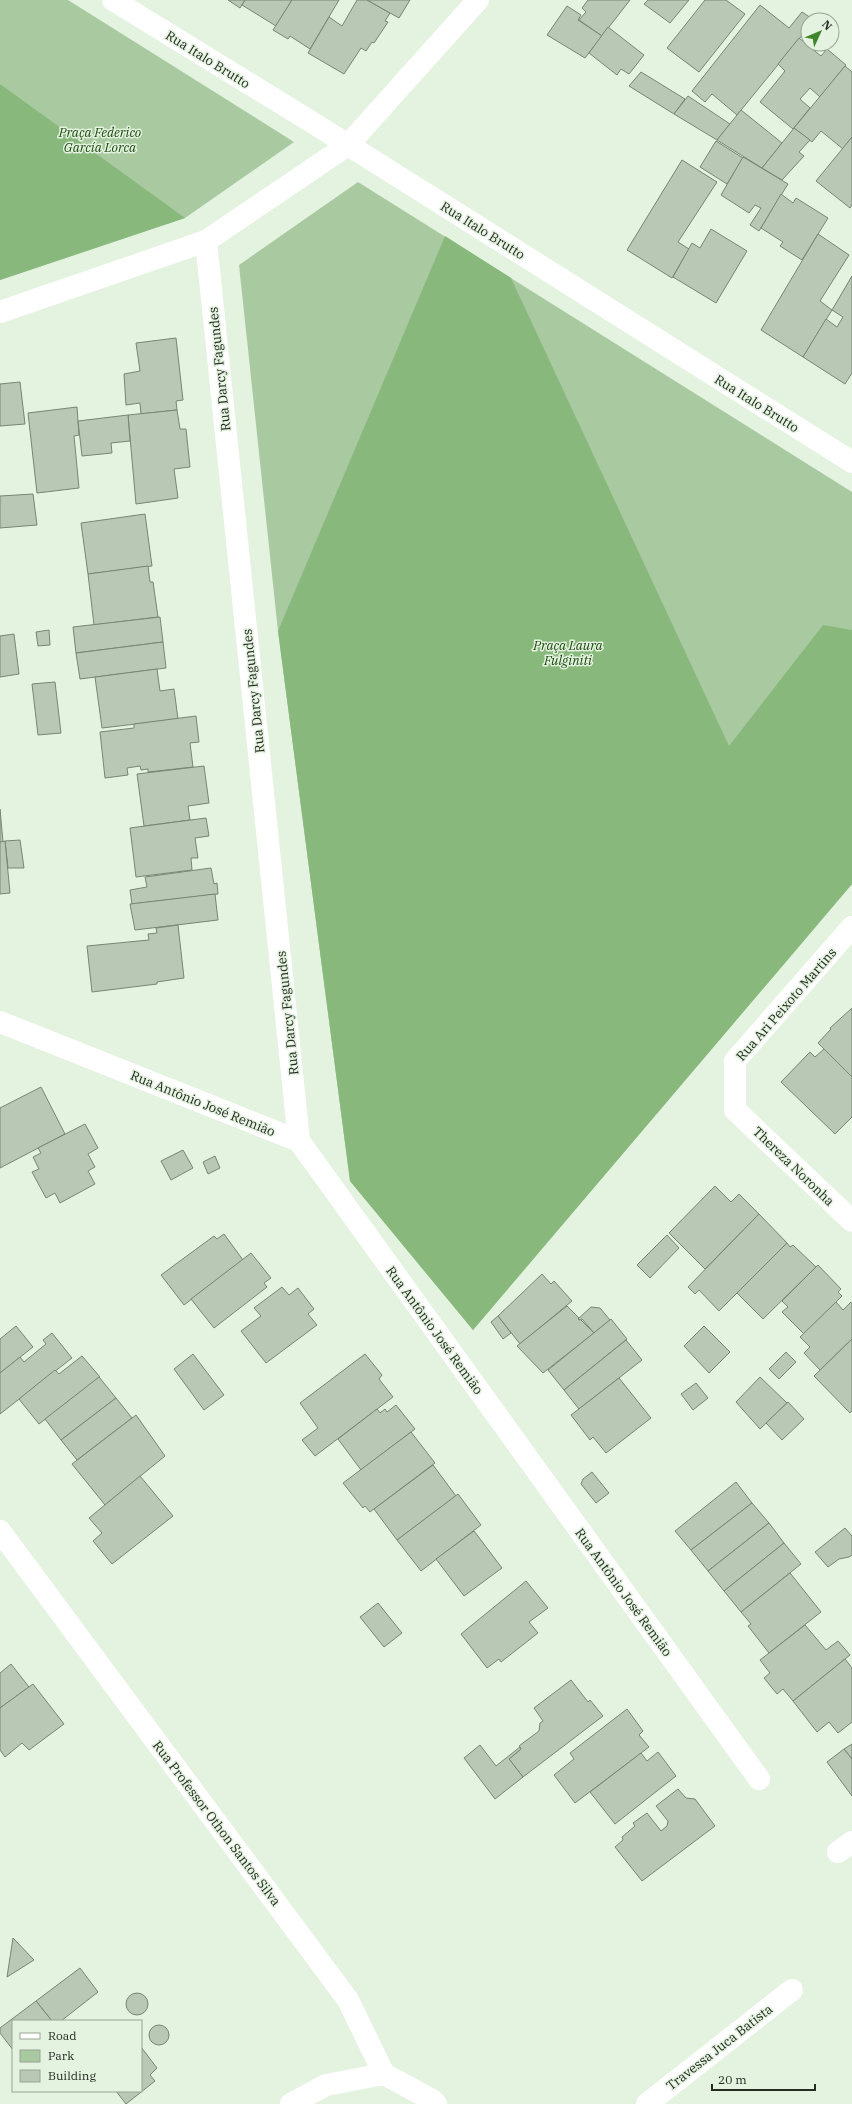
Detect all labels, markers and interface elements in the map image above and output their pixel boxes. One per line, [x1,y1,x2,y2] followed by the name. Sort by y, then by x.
[800,12,840,52] north arrow
[819,17,835,33] text: N
[162,27,253,92] street label: Rua Italo Brutto
[58,124,141,156] park label: Praça Federico García Lorca
[437,198,528,263] street label: Rua Italo Brutto
[205,306,234,432] street label: Rua Darcy Fagundes
[711,371,802,436] street label: Rua Italo Brutto
[239,628,268,754] street label: Rua Darcy Fagundes
[532,637,603,669] park label: Praça Laura Fulginiti
[733,944,840,1064] street label: Rua Ari Peixoto Martins
[273,950,302,1076] street label: Rua Darcy Fagundes
[128,1067,278,1140] street label: Rua Antônio José Remião
[749,1123,838,1210] street label: Thereza Noronha
[382,1263,487,1398] street label: Rua Antônio José Remião
[571,1525,676,1660] street label: Rua Antônio José Remião
[149,1737,284,1909] street label: Rua Professor Othon Santos Silva
[663,2001,776,2094] street label: Travessa Juca Batista
[12,2020,142,2092] legend
[48,2028,77,2043] text: Road
[48,2048,74,2063] text: Park
[712,2066,815,2092] scale bar
[48,2068,96,2083] text: Building
[718,2072,747,2087] text: 20 m

